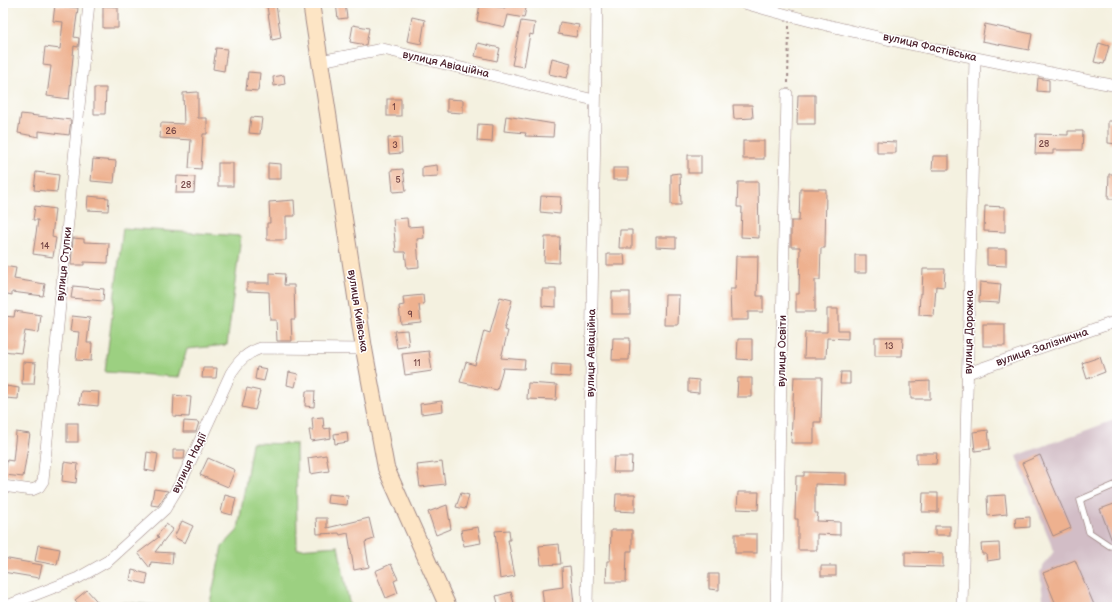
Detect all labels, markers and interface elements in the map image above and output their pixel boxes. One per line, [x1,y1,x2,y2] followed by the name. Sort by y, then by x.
[882,30,979,64] street label: вулиця Фастівська
[401,48,491,80] street label: вулиця Авіаційна
[392,102,396,113] house number: 1
[166,126,177,137] house number: 26
[1039,139,1049,150] house number: 28
[392,140,398,151] house number: 3
[395,175,401,186] house number: 5
[181,180,191,191] house number: 28
[54,226,74,302] street label: вулиця Ступки
[41,241,50,252] house number: 14
[345,269,371,354] street label: вулиця Київська
[962,289,976,374] street label: вулиця Дорожна
[584,308,598,397] street label: вулиця Авіаційна
[407,309,413,320] house number: 9
[775,315,789,387] street label: вулиця Освіти
[994,325,1090,369] street label: вулиця Залізнична
[884,341,894,352] house number: 13
[414,358,420,369] house number: 11
[169,430,209,495] street label: вулиця Надії

